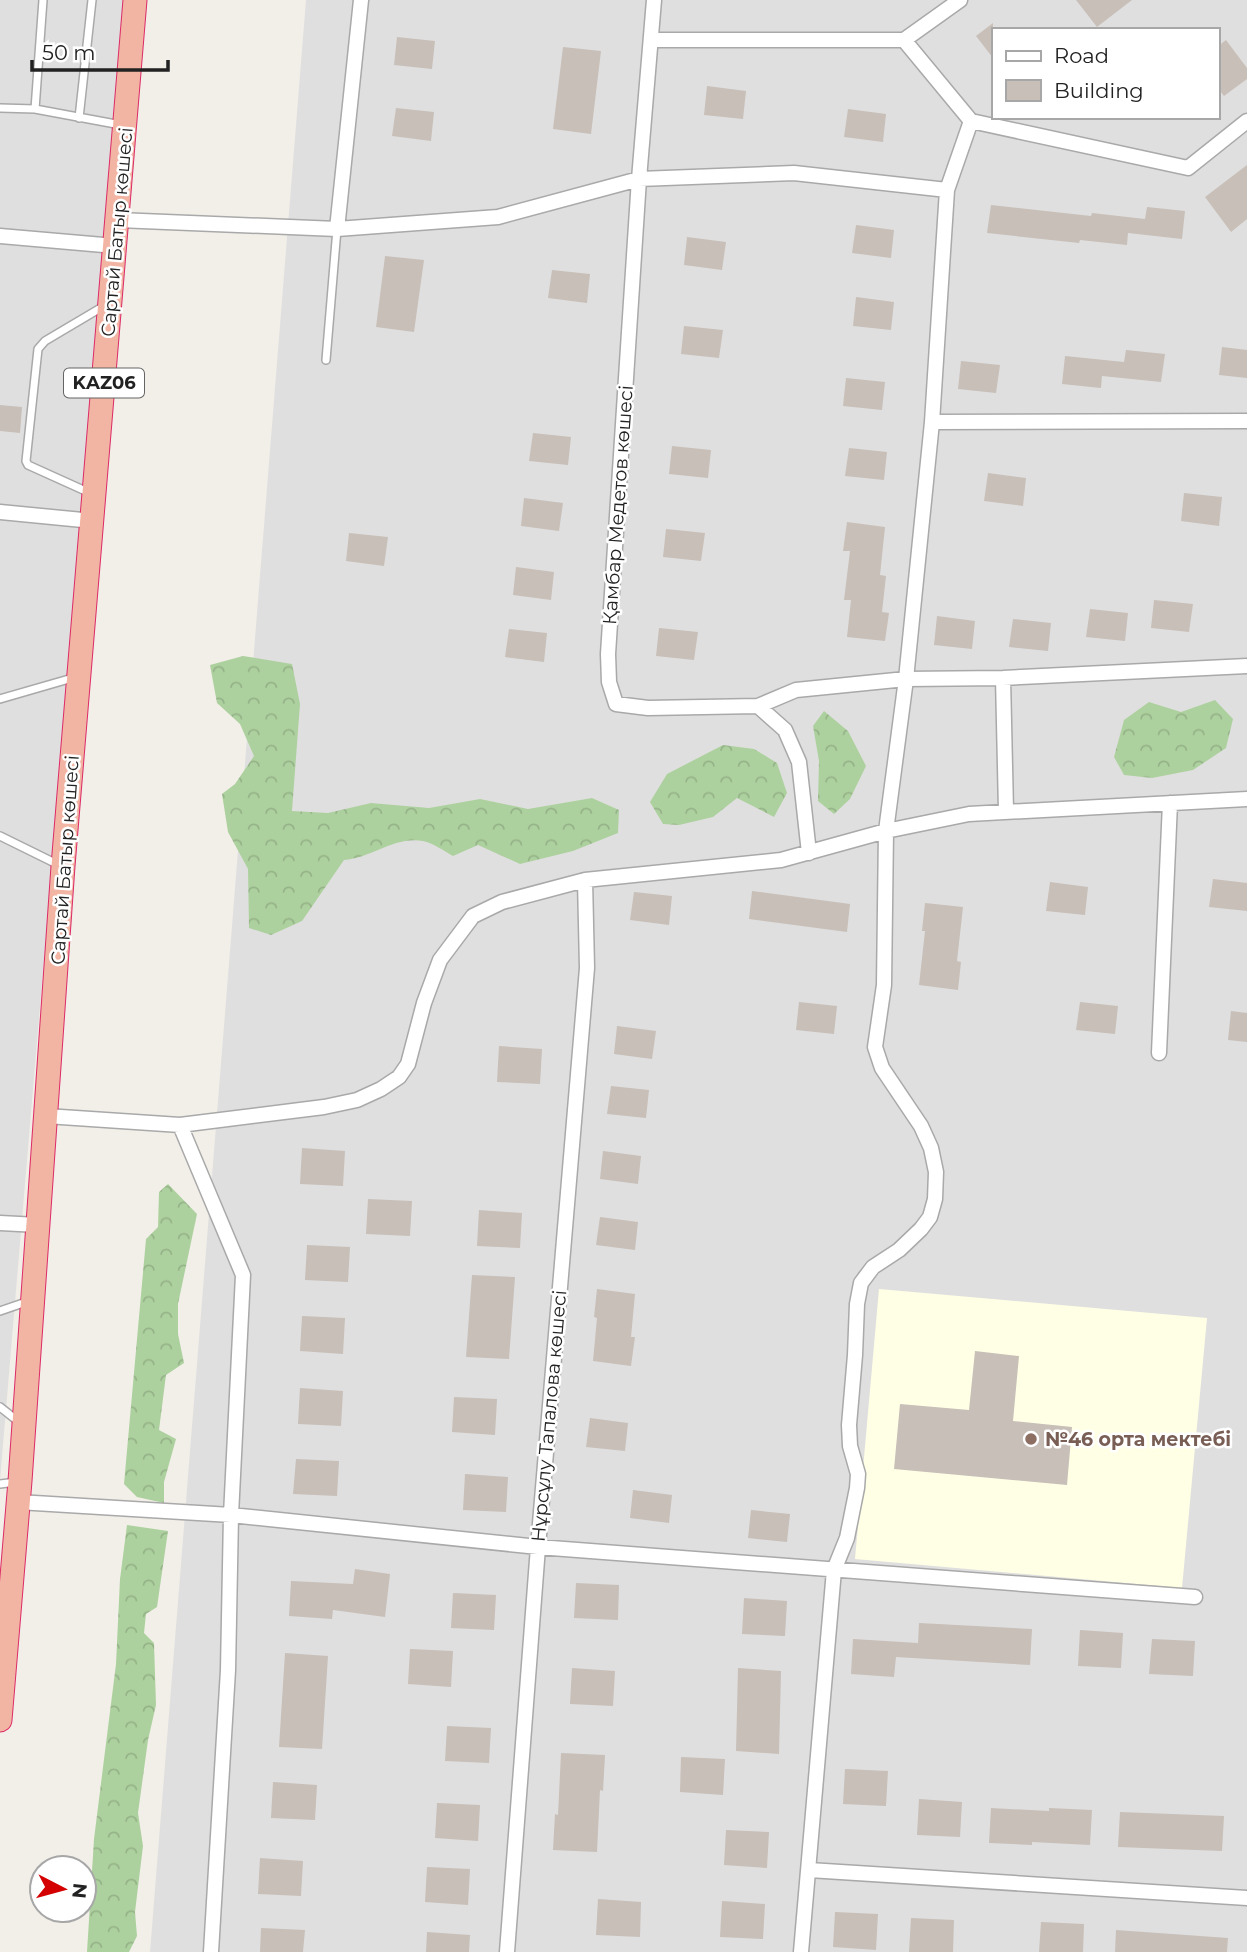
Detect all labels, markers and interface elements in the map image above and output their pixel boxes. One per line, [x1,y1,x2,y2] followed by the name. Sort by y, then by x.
[32,28,168,72] scale bar
[992,28,1219,119] legend
[42,40,96,65] text: 50 m
[1054,43,1109,68] text: Road
[1054,78,1144,103] text: Building
[96,126,138,338] street label: Сартай Батыр көшесі
[64,368,144,398] road number: KАZ06
[598,384,638,626] street label: Қамбар Медетов көшесі
[46,754,84,966] street label: Сартай Батыр көшесі
[527,1289,571,1543] street label: Нұрсұлу Тапалова көшесі
[1045,1428,1231,1451] place label: №46 орта мектебі
[1023,1431,1039,1447] marker: №46 орта мектебі
[28,1854,98,1924] north arrow
[67,1882,92,1900] text: N

